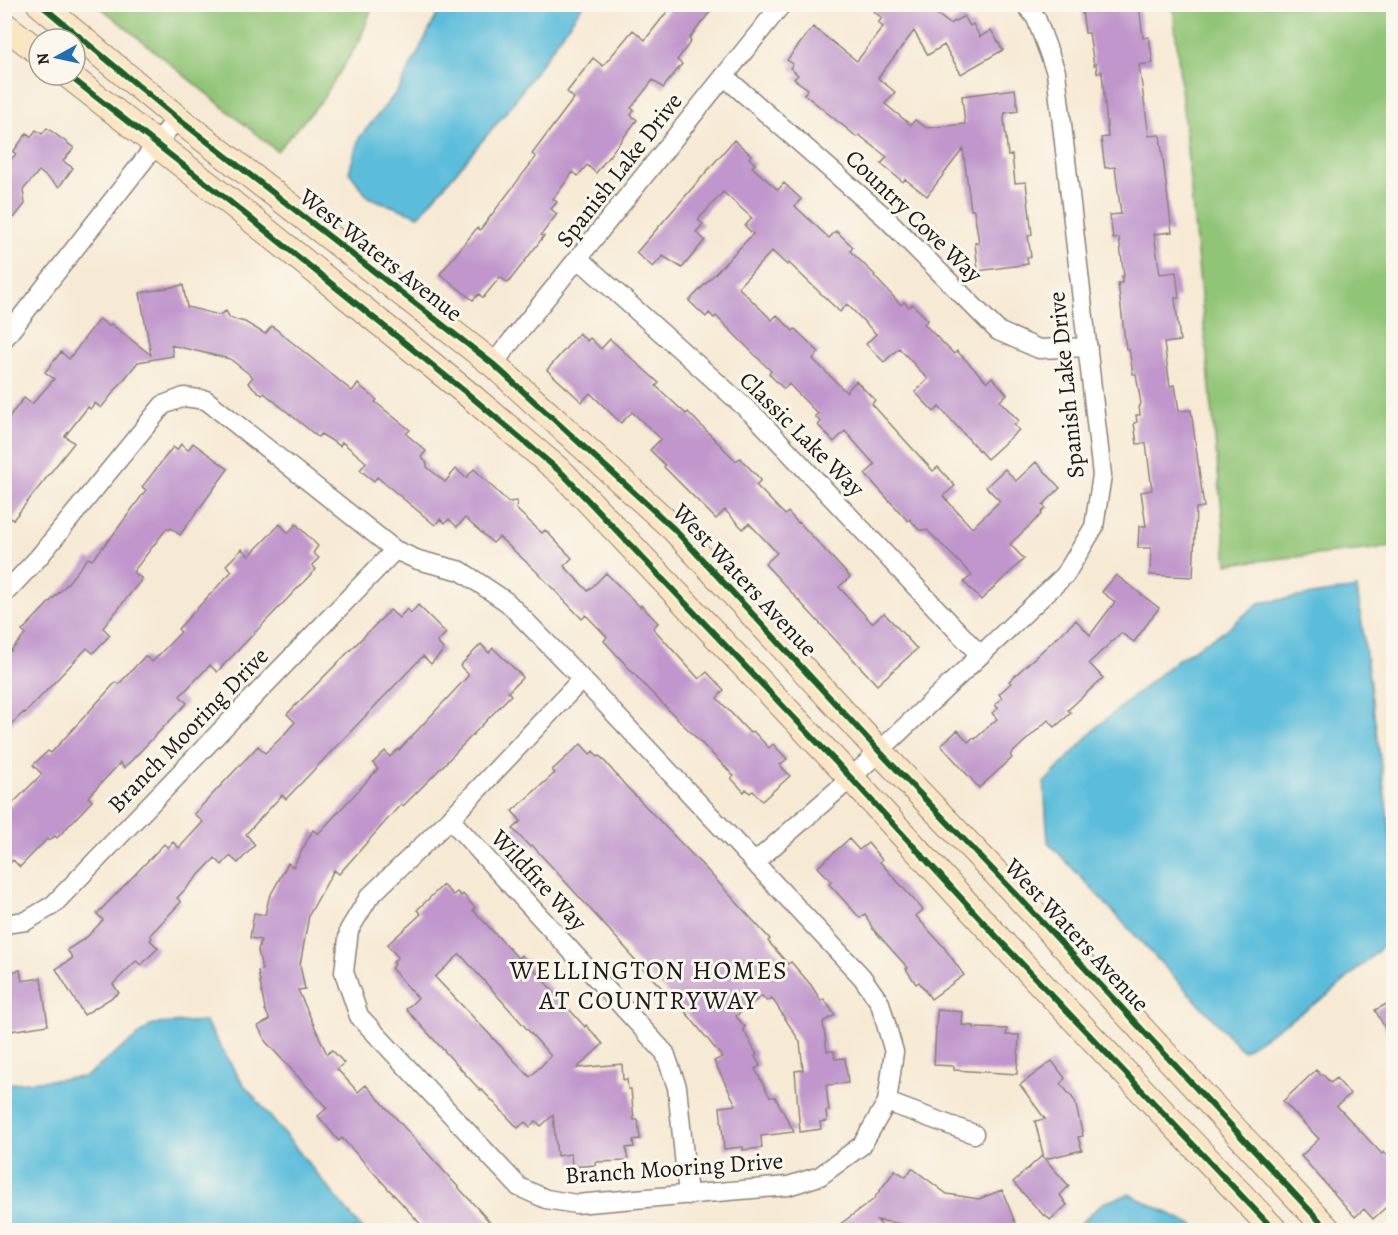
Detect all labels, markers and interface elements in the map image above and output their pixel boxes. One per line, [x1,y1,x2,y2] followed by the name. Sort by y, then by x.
[27,27,87,87] north arrow
[31,51,55,66] text: N
[549,86,689,254] street label: Spanish Lake Drive
[838,142,990,290] street label: Country Cove Way
[292,181,469,329] street label: West Waters Avenue
[1040,290,1092,480] street label: Spanish Lake Drive
[732,364,872,504] street label: Classic Lake Way
[665,496,825,664] street label: West Waters Avenue
[101,640,275,820] street label: Branch Mooring Drive
[483,822,594,938] street label: Wildfire Way
[997,851,1157,1019] street label: West Waters Avenue
[509,953,788,1018] district label: WELLINGTON HOMES AT COUNTRYWAY
[564,1144,784,1192] street label: Branch Mooring Drive

